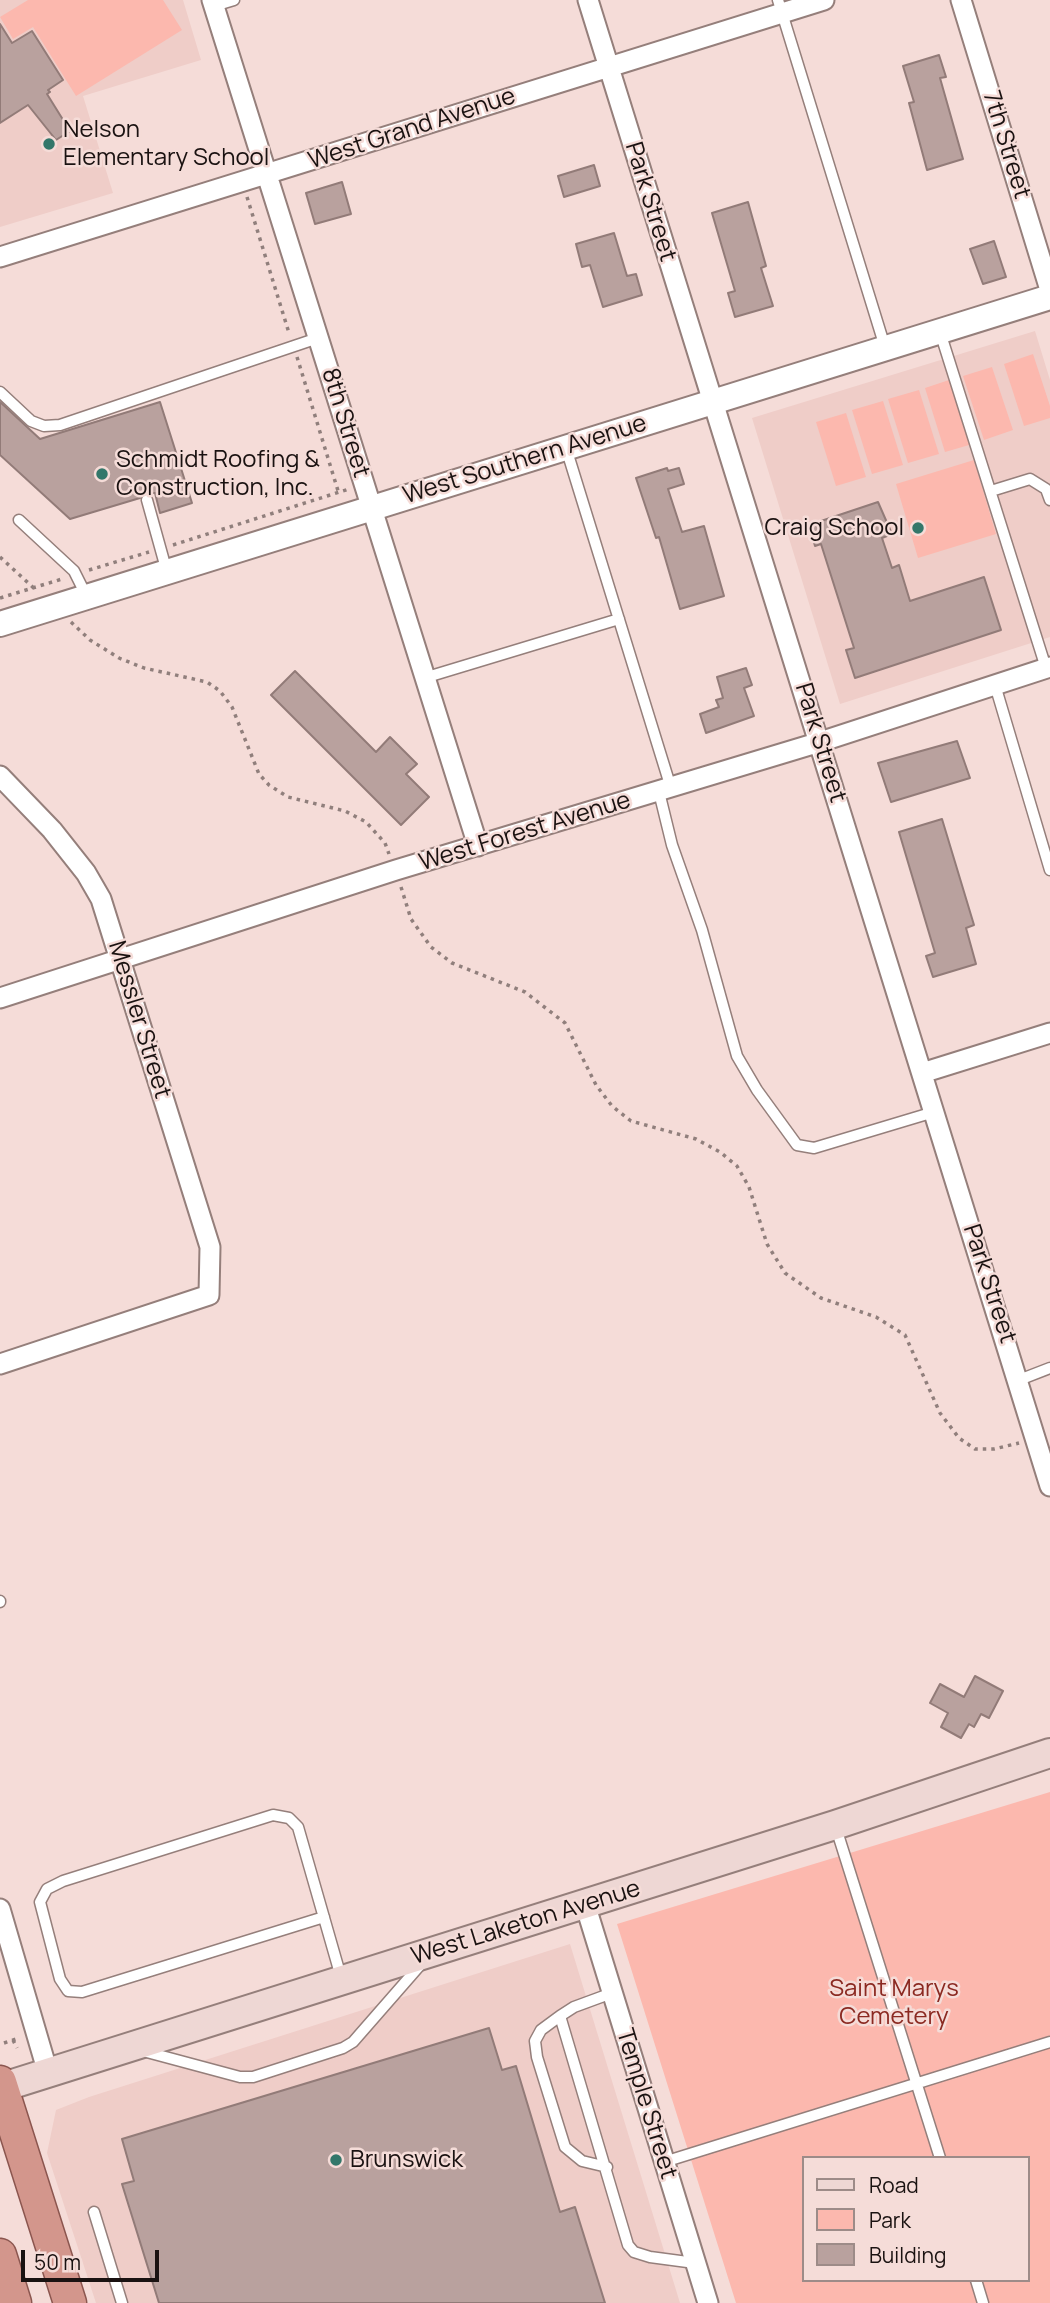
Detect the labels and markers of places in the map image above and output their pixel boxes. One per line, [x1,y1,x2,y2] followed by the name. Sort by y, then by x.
[63,116,269,172] place label: Nelson Elementary School
[41,136,57,152] marker: Nelson Elementary School
[116,446,320,502] place label: Schmidt Roofing & Construction, Inc.
[94,466,110,482] marker: Schmidt Roofing & Construction, Inc.
[764,514,904,542] place label: Craig School
[910,520,926,536] marker: Craig School
[350,2146,463,2174] place label: Brunswick
[328,2152,344,2168] marker: Brunswick

